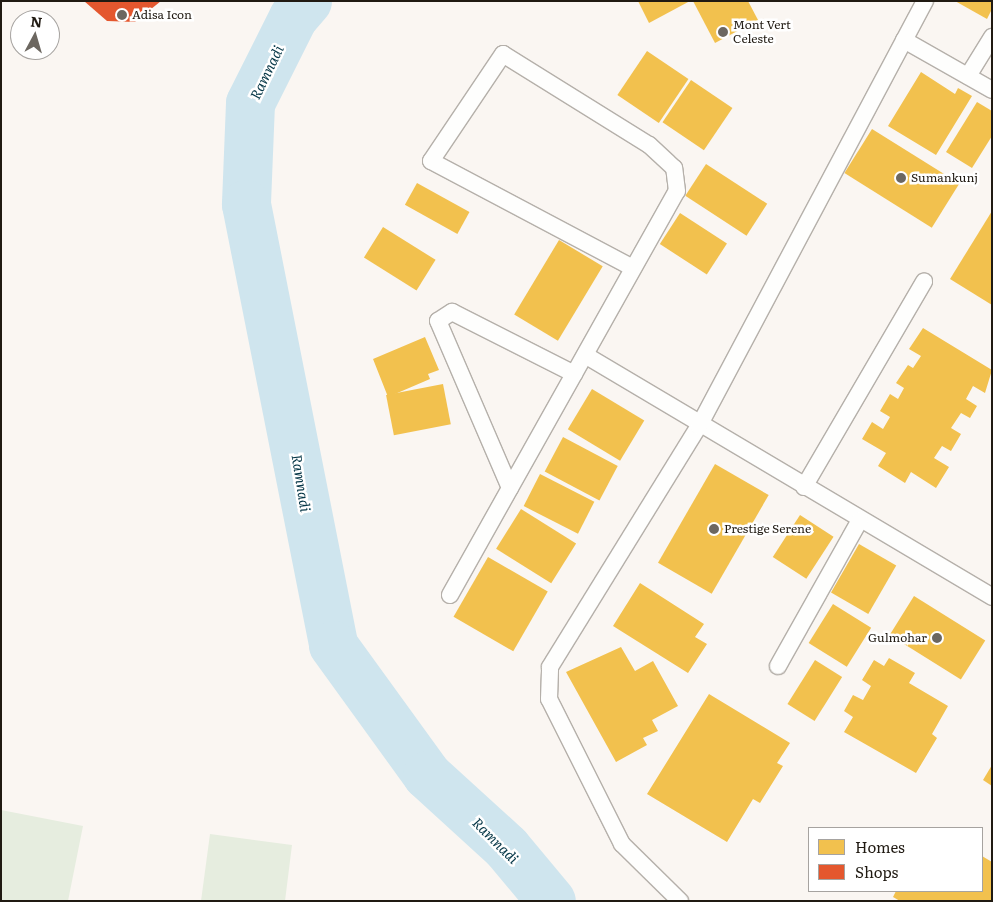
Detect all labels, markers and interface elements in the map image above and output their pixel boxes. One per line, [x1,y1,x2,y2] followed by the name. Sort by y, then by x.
[132,8,192,22] place label: Adisa Icon
[116,9,128,21] marker: Adisa Icon
[10,10,60,60] north arrow
[30,11,43,32] text: N
[733,18,791,46] place label: Mont Vert Celeste
[717,26,729,38] marker: Mont Vert Celeste
[246,42,286,102] water label: Ramnadi
[911,171,978,185] place label: Sumankunj
[895,172,907,184] marker: Sumankunj
[289,453,315,513] water label: Ramnadi
[724,522,811,536] place label: Prestige Serene
[708,523,720,535] marker: Prestige Serene
[868,631,927,645] place label: Gulmohar
[931,632,943,644] marker: Gulmohar
[470,814,522,866] water label: Ramnadi
[808,827,983,892] legend
[855,835,905,858] text: Homes
[855,860,898,883] text: Shops

